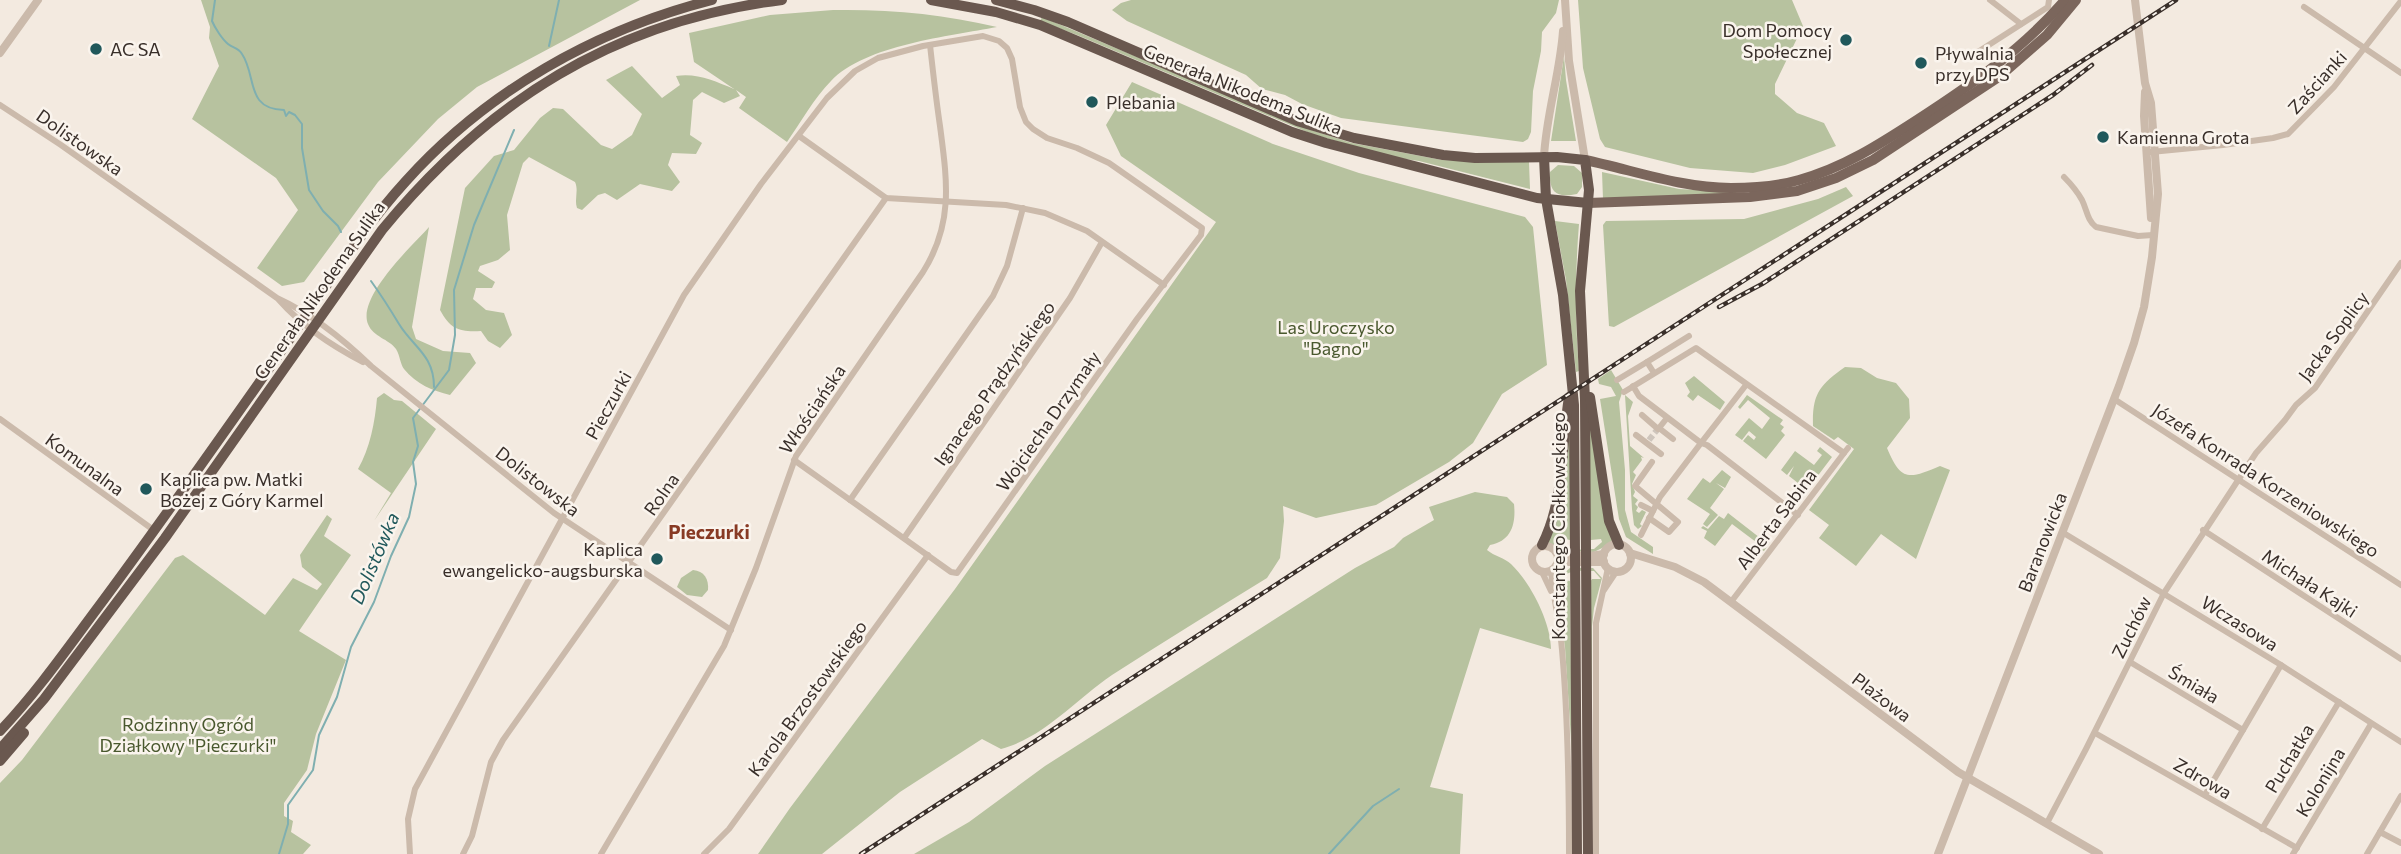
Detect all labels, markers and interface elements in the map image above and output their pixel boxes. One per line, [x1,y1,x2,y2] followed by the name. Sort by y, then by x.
[1722,19,1832,62] place label: Dom Pomocy Społecznej
[1838,32,1854,48] marker: Dom Pomocy Społecznej
[110,38,161,60] place label: AC SA
[1140,39,1346,139] street label: Generała Nikodema Sulika
[88,41,104,57] marker: AC SA
[1935,42,2014,85] place label: Pływalnia przy DPS
[2283,46,2351,118] street label: Zaścianki
[1913,55,1929,71] marker: Pływalnia przy DPS
[1106,91,1176,113] place label: Plebania
[1084,94,1100,110] marker: Plebania
[32,104,128,180] street label: Dolistowska
[2117,126,2249,148] place label: Kamienna Grota
[2095,129,2111,145] marker: Kamienna Grota
[249,196,389,384] street label: Generała Nikodema Sulika
[2293,287,2373,385] street label: Jacka Soplicy
[929,297,1059,469] street label: Ignacego Prądzyńskiego
[1277,316,1395,359] park label: Las Uroczysko "Bagno"
[991,347,1105,495] street label: Wojciecha Drzymały
[774,360,850,458] street label: Włościańska
[580,367,636,443] street label: Pieczurki
[2148,398,2384,562] street label: Józefa Konrada Korzeniowskiego
[1547,412,1569,640] street label: Konstantego Ciołkowskiego
[41,428,129,500] street label: Komunalna
[492,441,584,521] street label: Dolistowska
[1731,465,1821,573] street label: Alberta Sabina
[160,468,324,511] place label: Kaplica pw. Matki Bożej z Góry Karmel
[639,469,683,519] street label: Rolna
[138,481,154,497] marker: Kaplica pw. Matki Bożej z Góry Karmel
[2013,489,2071,595] street label: Baranowicka
[344,509,404,607] water label: Dolistówka
[668,520,750,543] district label: Pieczurki
[443,538,643,581] place label: Kaplica ewangelicko-augsburska
[2258,544,2362,622] street label: Michała Kajki
[649,551,665,567] marker: Kaplica ewangelicko-augsburska
[2197,591,2283,655] street label: Wczasowa
[2107,592,2155,662] street label: Zuchów
[743,616,871,780] street label: Karola Brzostowskiego
[2165,660,2223,708] street label: Śmiała
[1848,668,1916,726] street label: Plażowa
[100,713,276,756] park label: Rodzinny Ogród Działkowy "Pieczurki"
[2260,720,2318,796] street label: Puchatka
[2291,743,2349,821] street label: Kolonijna
[2170,753,2236,803] street label: Zdrowa

